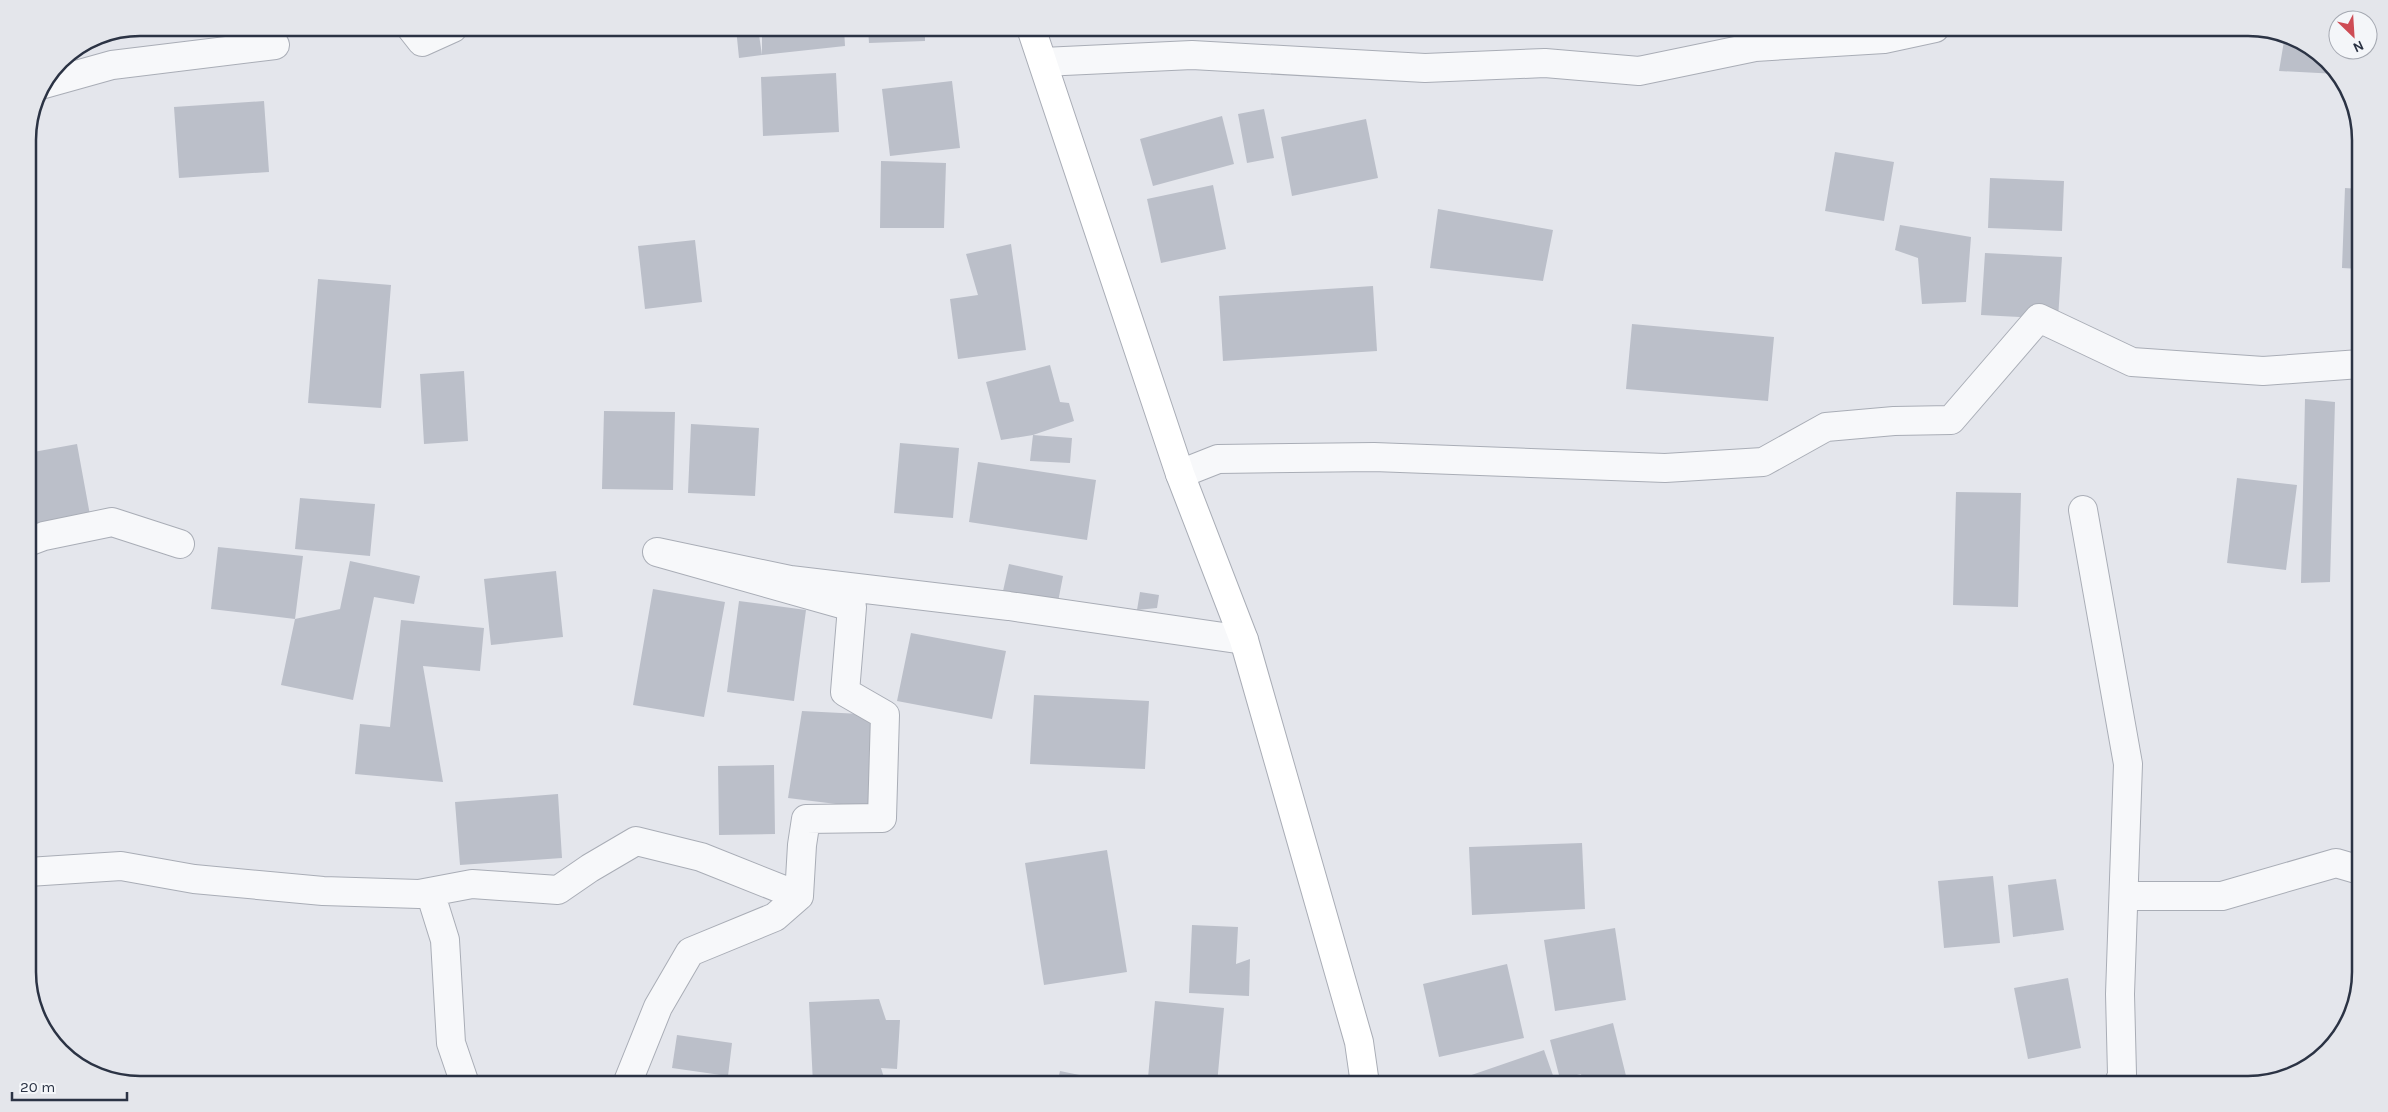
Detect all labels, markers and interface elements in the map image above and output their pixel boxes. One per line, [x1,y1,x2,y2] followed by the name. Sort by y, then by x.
[2328,10,2378,60] north arrow
[2350,37,2366,56] text: N
[12,1070,128,1102] scale bar
[20,1078,55,1096] text: 20 m

